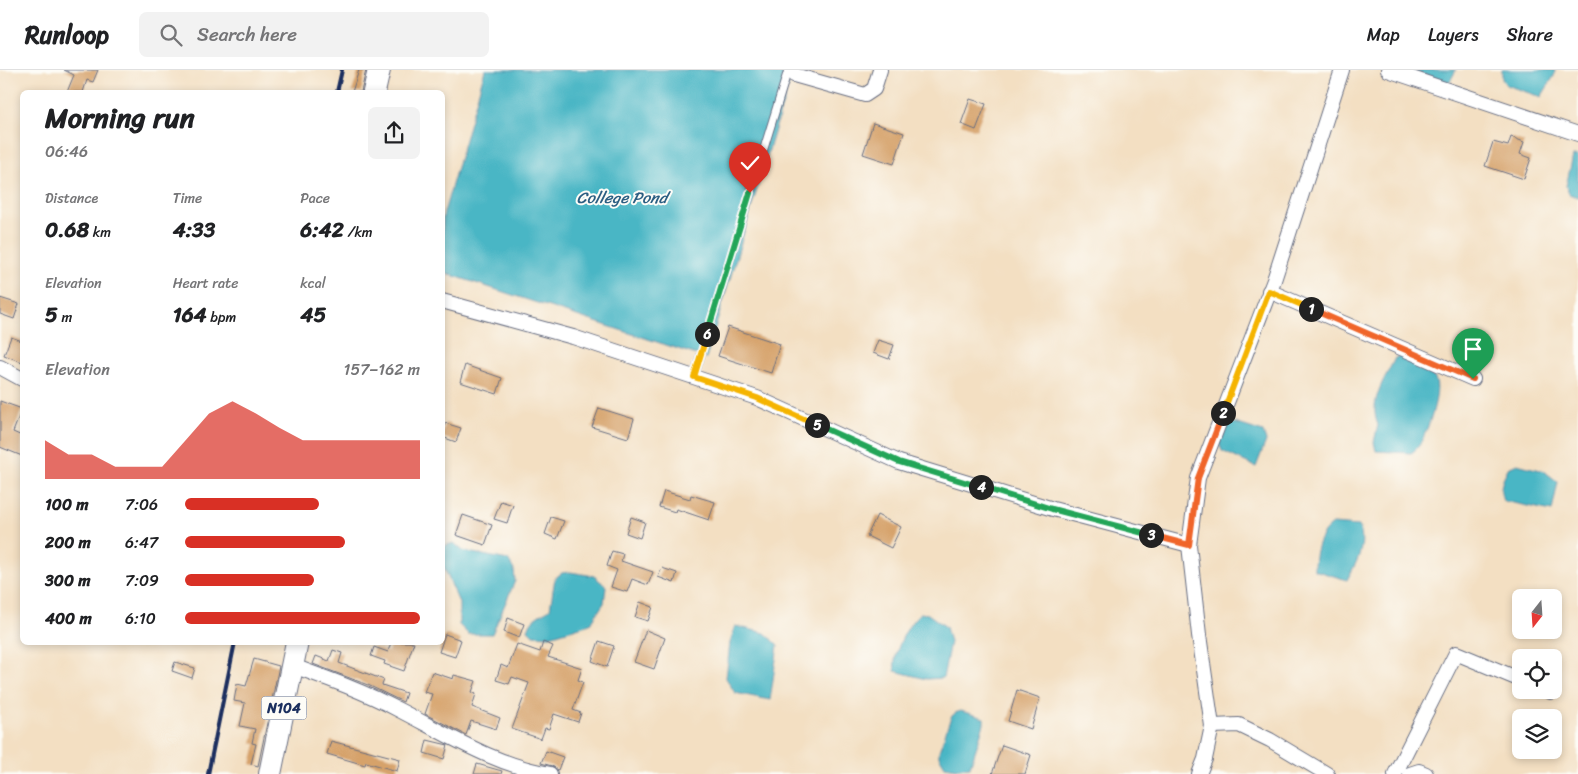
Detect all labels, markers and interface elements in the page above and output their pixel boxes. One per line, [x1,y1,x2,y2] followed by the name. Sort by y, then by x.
[139,12,489,57] search box
[25,14,109,56] text: Runloop
[197,18,297,51] text: Search here
[1367,19,1400,51] text: Map
[1428,19,1479,51] text: Layers
[1507,19,1553,51] text: Share
[157,21,185,49] icon: search
[45,93,195,142] text: Morning run
[368,107,420,159] button: share
[45,137,88,166] text: 06:46
[729,142,771,193] pin
[736,149,764,177] icon: check
[577,183,672,212] water label: College Pond
[45,186,98,211] text: Distance
[173,186,202,211] text: Time
[300,186,330,211] text: Pace
[45,211,89,249] text: 0.68
[173,211,215,249] text: 4:33
[300,211,344,249] text: 6:42
[89,220,111,245] text: km
[344,220,373,245] text: /km
[45,271,102,296] text: Elevation
[173,271,238,296] text: Heart rate
[300,271,326,296] text: kcal
[45,296,58,334] text: 5
[173,296,207,334] text: 164
[300,296,326,334] text: 45
[1298,296,1324,322] pin: 1
[1308,297,1315,322] text: 1
[58,305,72,330] text: m
[207,305,236,330] text: bpm
[694,322,720,346] pin: 6
[704,322,711,347] text: 6
[1452,328,1494,379] pin
[1459,335,1487,363] icon: arrive
[45,355,110,384] text: Elevation
[344,355,420,384] text: 157–162 m
[1210,400,1236,426] pin: 2
[1219,401,1228,426] text: 2
[804,412,830,438] pin: 5
[813,413,822,438] text: 5
[968,474,994,500] pin: 4
[977,475,986,500] text: 4
[45,490,89,519] text: 100 m
[125,490,158,519] text: 7:06
[1138,522,1164,548] pin: 3
[1148,523,1155,548] text: 3
[45,528,91,557] text: 200 m
[125,528,158,557] text: 6:47
[45,566,90,595] text: 300 m
[125,566,159,595] text: 7:09
[1512,589,1562,639] north arrow
[1512,589,1562,759] map controls
[45,604,92,633] text: 400 m
[125,604,156,633] text: 6:10
[1512,649,1562,699] button: locate
[262,696,306,720] road number: N104
[1512,709,1562,759] button: layers

